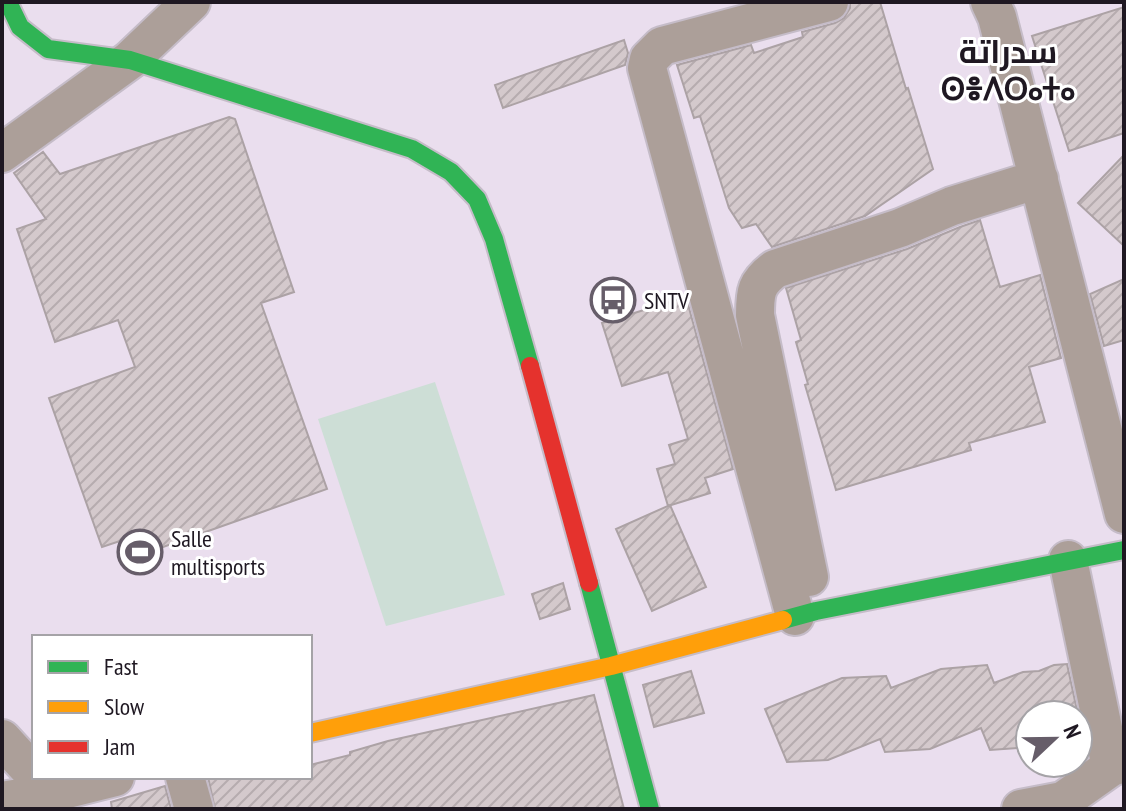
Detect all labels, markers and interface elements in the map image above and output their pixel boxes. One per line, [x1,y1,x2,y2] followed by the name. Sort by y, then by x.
[940,30,1076,109] district label: سدراتة ⵙⴻⴷⵔⴰⵜⴰ
[589,276,637,324] bus stop icon: SNTV
[644,285,690,316] place label: SNTV
[171,523,265,582] place label: Salle multisports
[116,528,164,576] sports icon: Salle multisports
[32,635,312,779] legend
[104,651,139,682] text: Fast
[104,691,145,722] text: Slow
[1014,699,1094,779] north arrow
[1057,721,1088,742] text: N
[103,731,135,762] text: Jam

